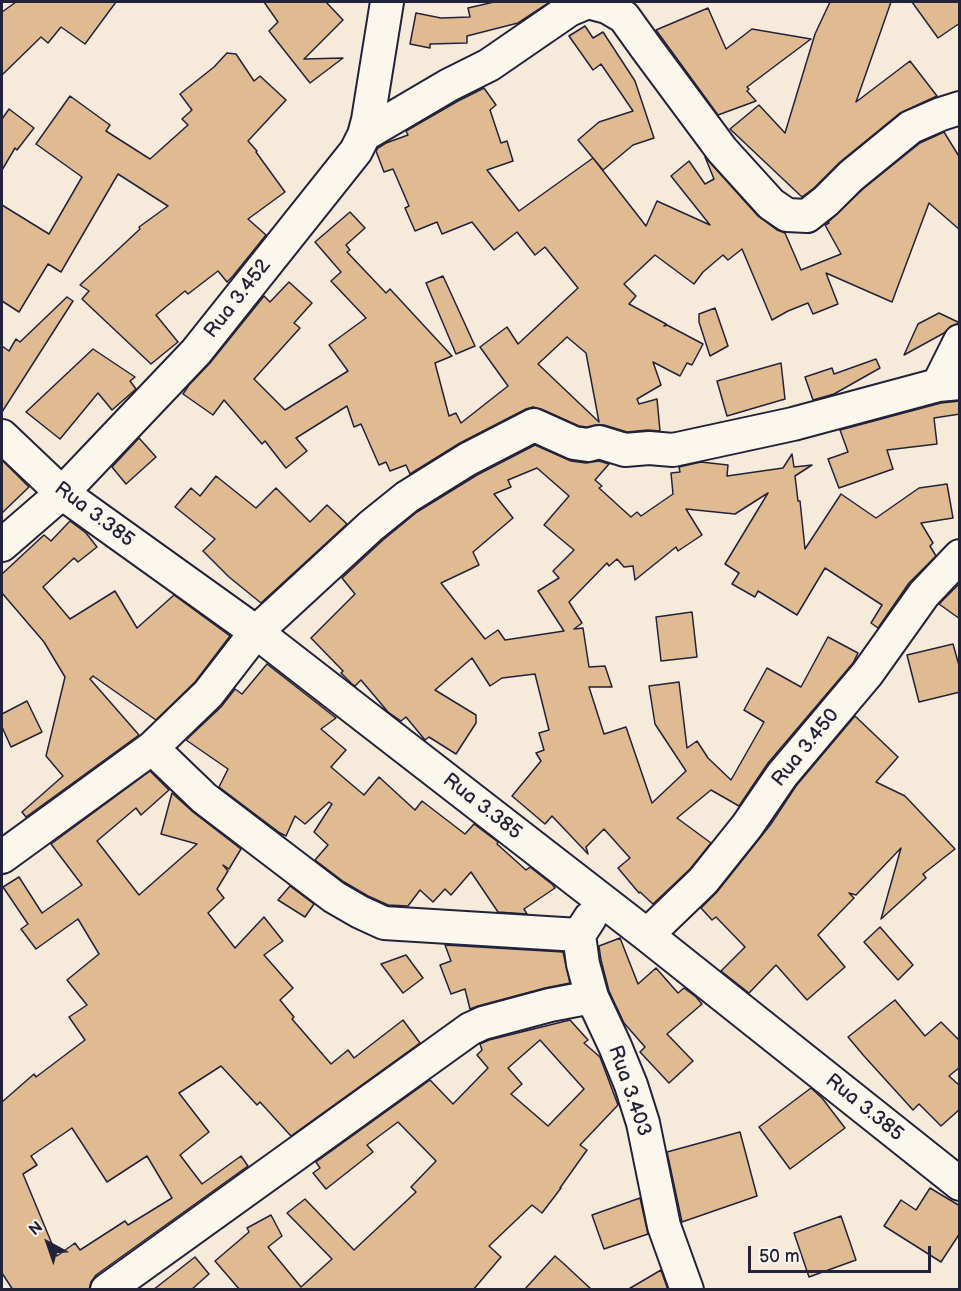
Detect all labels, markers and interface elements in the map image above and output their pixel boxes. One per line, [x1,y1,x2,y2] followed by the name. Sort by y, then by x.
[200,255,276,343] street label: Rua 3.452
[49,477,139,553] street label: Rua 3.385
[767,704,845,792] street label: Rua 3.450
[438,769,526,845] street label: Rua 3.385
[602,1042,656,1140] street label: Rua 3.403
[820,1069,908,1147] street label: Rua 3.385
[18,1213,78,1273] north arrow
[25,1218,47,1240] text: N
[751,1234,934,1272] scale bar
[759,1246,800,1267] text: 50 m

